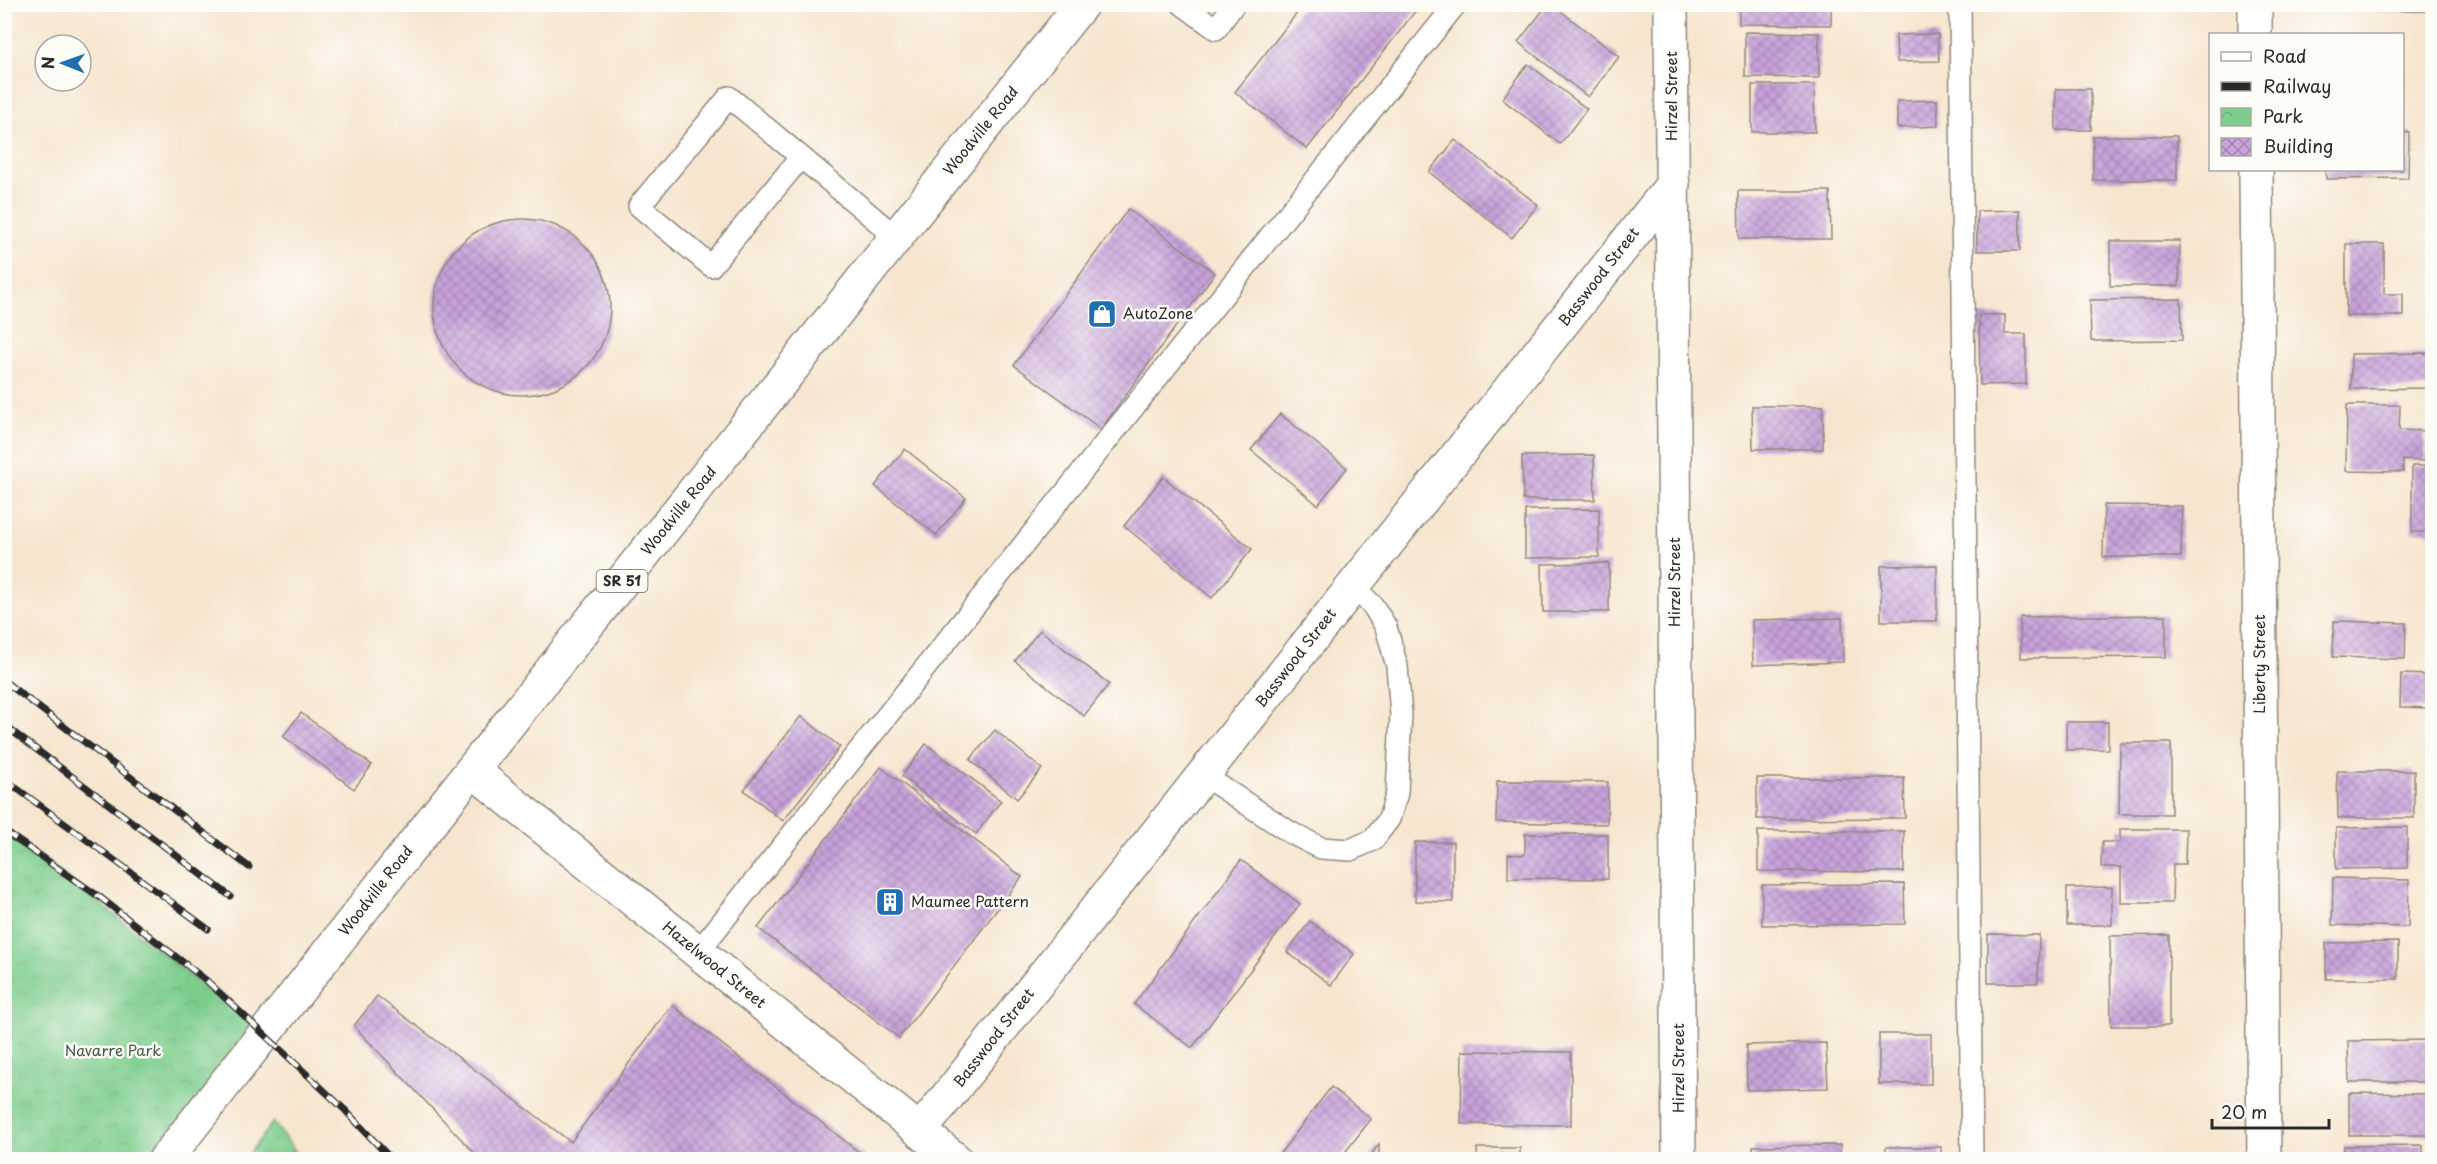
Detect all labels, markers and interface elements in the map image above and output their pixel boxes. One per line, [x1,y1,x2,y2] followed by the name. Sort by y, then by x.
[33,33,93,93] north arrow
[2209,33,2404,171] legend
[2263,42,2307,69] text: Road
[1659,51,1682,141] street label: Hirzel Street
[35,56,59,69] text: N
[2263,72,2331,99] text: Railway
[937,80,1023,180] street label: Woodville Road
[2263,102,2303,129] text: Park
[2263,132,2333,159] text: Building
[1552,222,1644,331] street label: Basswood Street
[1086,298,1118,330] shop icon: AutoZone
[1123,301,1193,324] place label: AutoZone
[635,460,721,560] street label: Woodville Road
[1662,537,1685,627] street label: Hirzel Street
[596,570,648,592] road number: SR 51
[1249,603,1341,712] street label: Basswood Street
[2247,614,2270,714] street label: Liberty Street
[332,840,417,940] street label: Woodville Road
[874,886,906,918] building icon: Maumee Pattern
[911,889,1029,912] place label: Maumee Pattern
[658,915,772,1013] street label: Hazelwood Street
[947,983,1039,1092] street label: Basswood Street
[1666,1023,1689,1113] street label: Hirzel Street
[65,1038,161,1061] park label: Navarre Park
[2212,1092,2329,1130] scale bar
[2221,1098,2267,1125] text: 20 m

